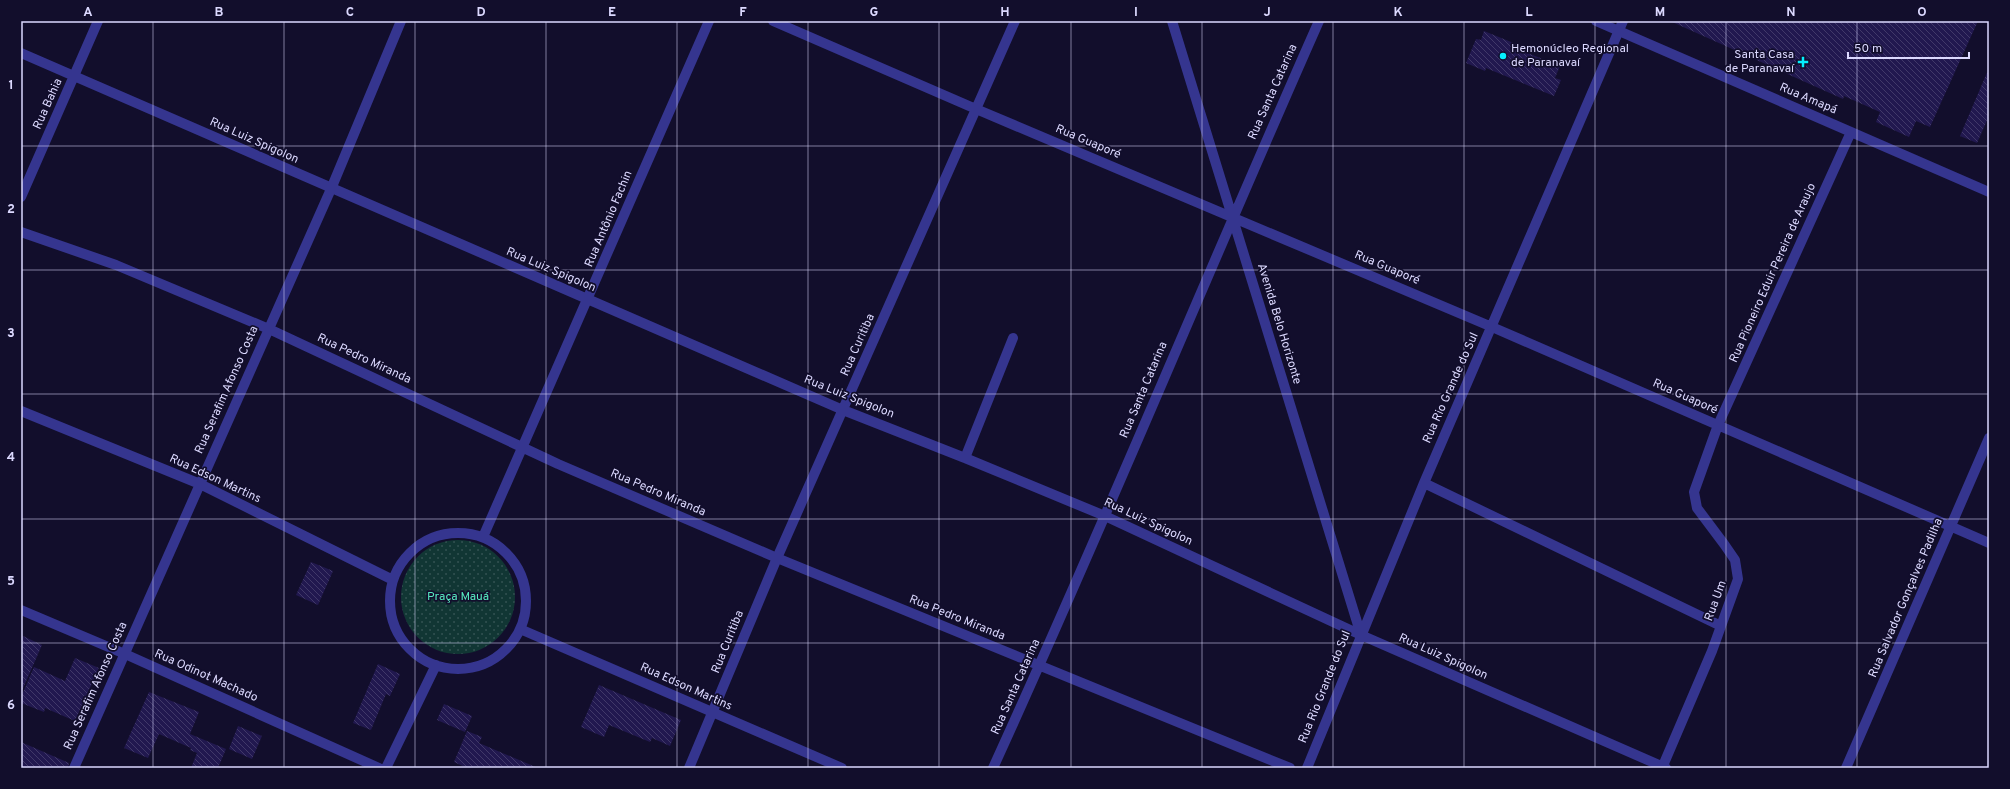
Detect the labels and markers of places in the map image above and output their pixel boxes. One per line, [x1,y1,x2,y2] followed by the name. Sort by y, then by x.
[1511,41,1629,71] place label: Hemonúcleo Regional de Paranavaí
[1725,47,1795,77] place label: Santa Casa de Paranavaí
[1498,51,1508,61] marker: Hemonúcleo Regional de Paranavaí
[1797,56,1809,68] marker: Santa Casa de Paranavaí

